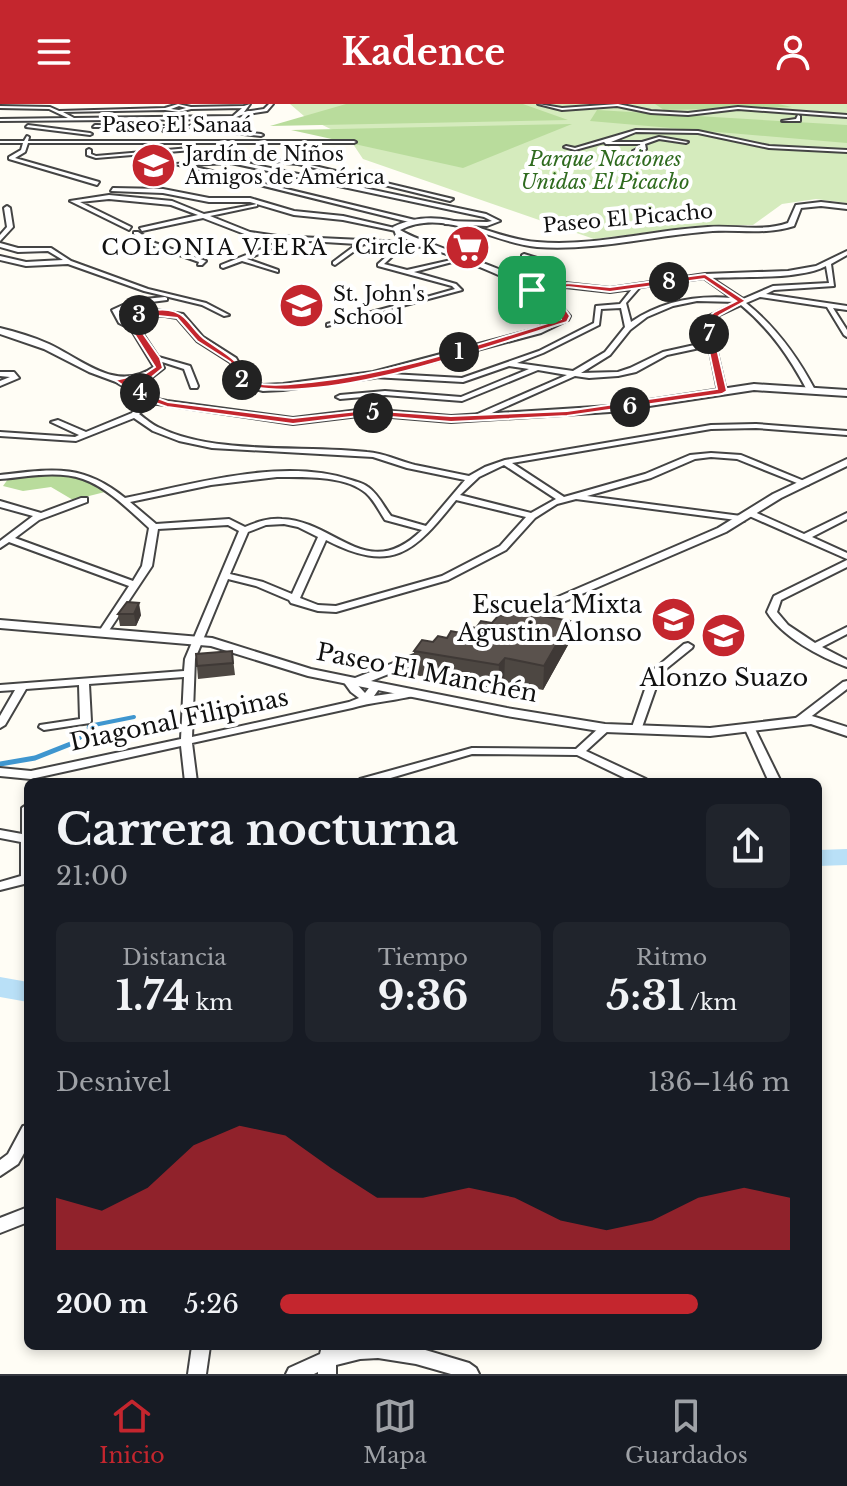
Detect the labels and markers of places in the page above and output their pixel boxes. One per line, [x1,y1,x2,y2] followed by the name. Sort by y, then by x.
[130,142,178,190] school or university icon: Jardín de Niños Amigos de América
[182,142,386,189] place label: Jardín de Niños Amigos de América
[444,223,492,271] supermarket icon: Circle K
[355,235,437,259] place label: Circle K
[498,256,566,324] pin
[649,262,689,302] pin: 8
[278,281,326,329] school or university icon: St. John's School
[333,282,425,329] place label: St. John's School
[119,295,159,335] pin: 3
[689,314,729,354] pin: 7
[439,332,479,372] pin: 1
[222,360,262,400] pin: 2
[120,373,160,413] pin: 4
[610,387,650,427] pin: 6
[353,393,393,433] pin: 5
[456,590,643,647] place label: Escuela Mixta Agustin Alonso
[649,595,697,643] school or university icon: Escuela Mixta Agustin Alonso
[700,612,748,660] school or university icon: Alonzo Suazo
[639,663,808,692] place label: Alonzo Suazo

